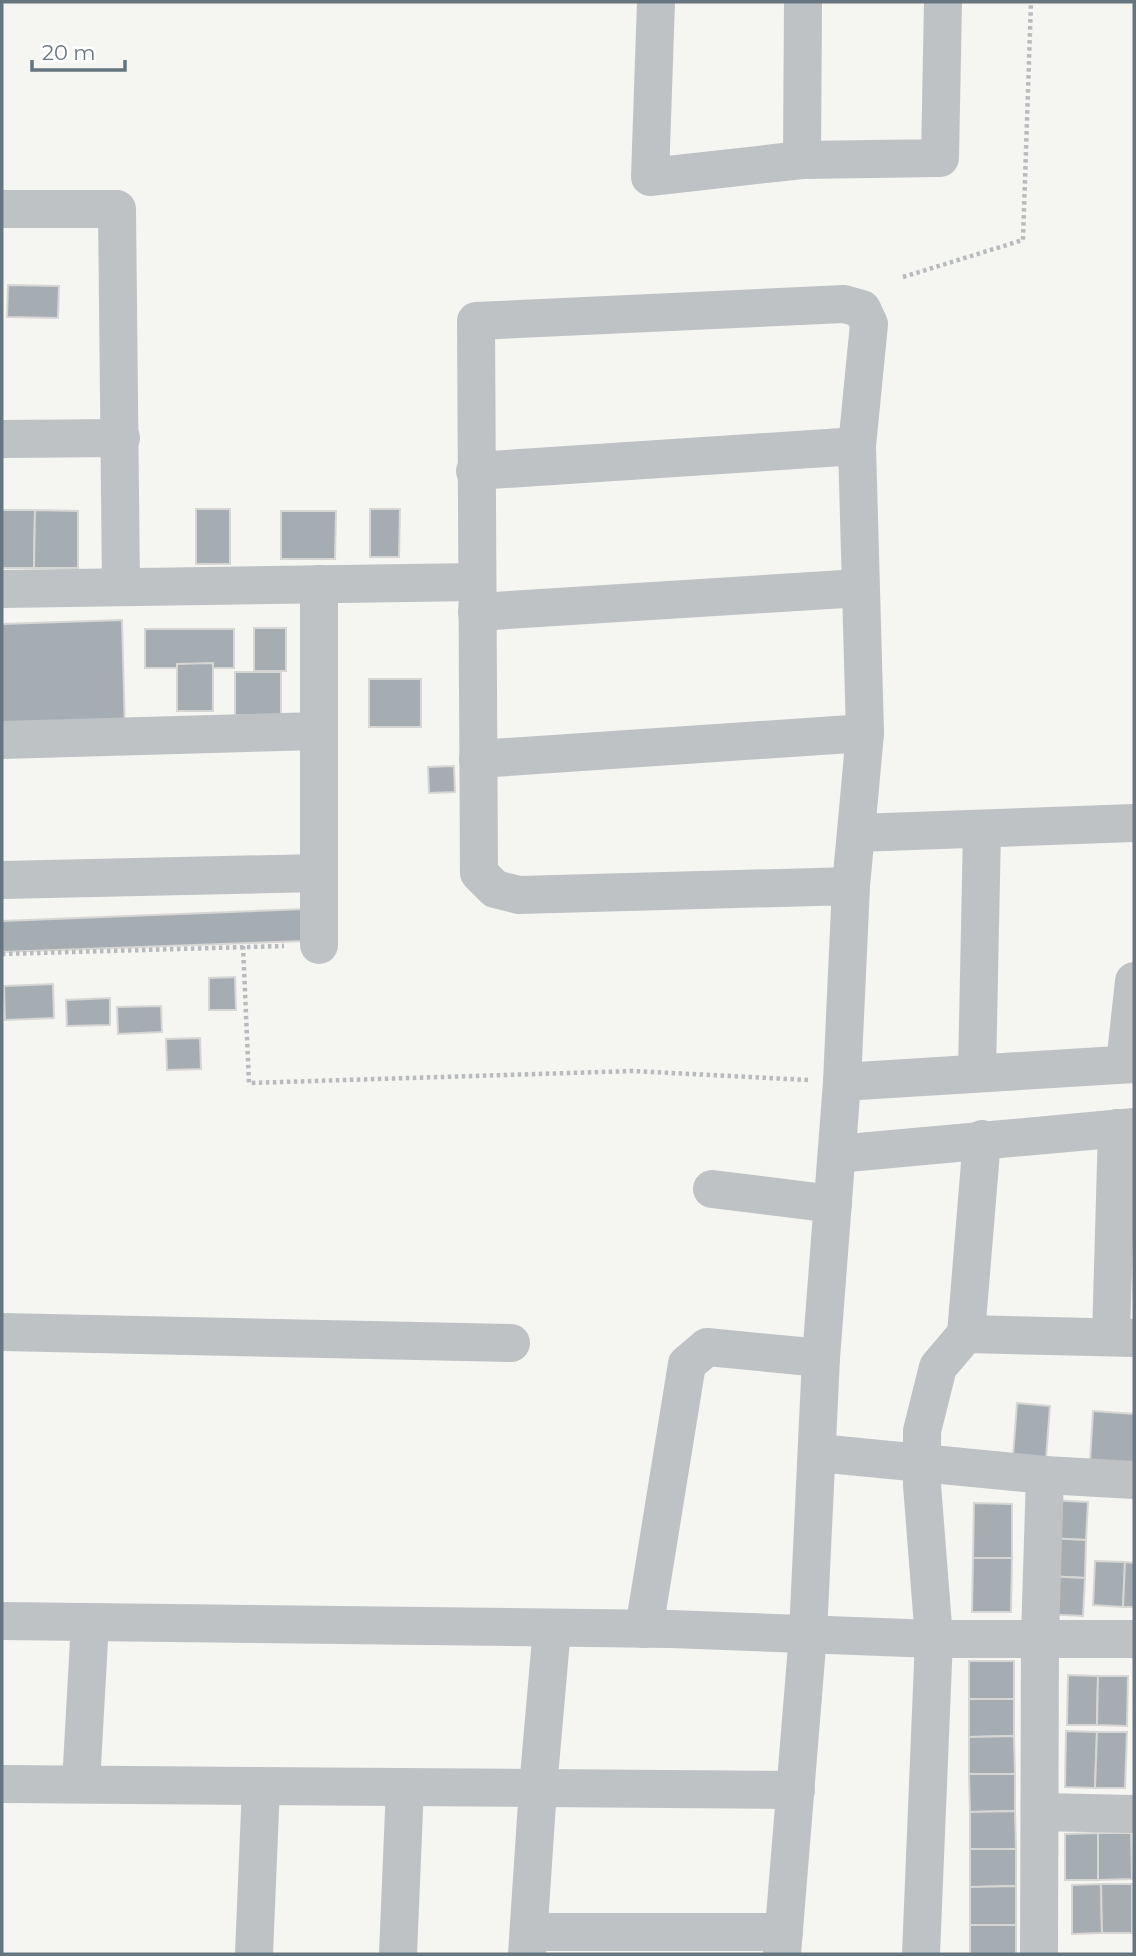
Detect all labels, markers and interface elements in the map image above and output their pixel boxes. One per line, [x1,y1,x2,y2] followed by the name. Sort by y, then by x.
[32,28,124,72] scale bar
[42,40,96,65] text: 20 m

